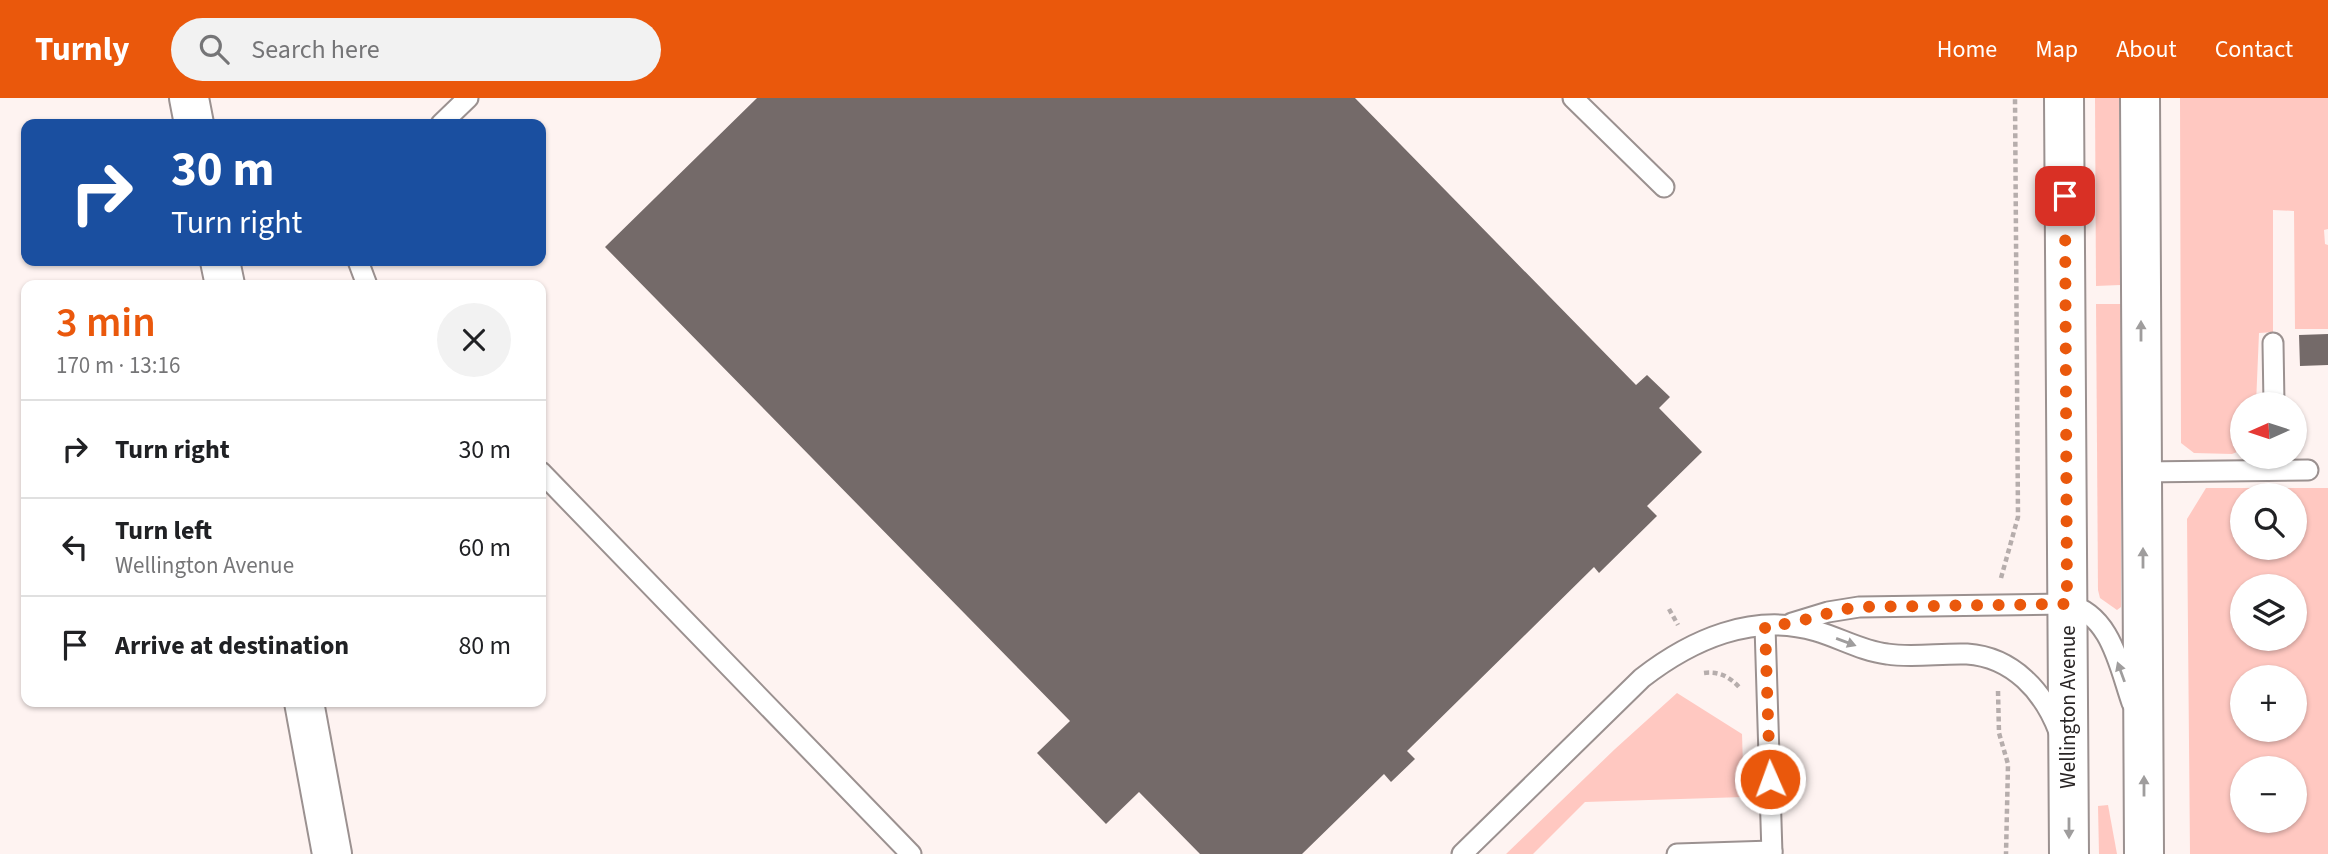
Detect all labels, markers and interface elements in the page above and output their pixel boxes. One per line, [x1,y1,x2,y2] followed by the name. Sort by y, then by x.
[171,18,661,81] search box
[35,26,129,73] text: Turnly
[195,30,233,68] icon: search
[251,31,380,68] text: Search here
[1937,32,1997,67] text: Home
[2035,32,2078,67] text: Map
[2116,32,2177,67] text: About
[2215,32,2293,67] text: Contact
[171,135,275,205] text: 30 m
[56,147,147,238] icon: right
[2035,166,2095,226] pin
[2046,177,2084,215] icon: arrive
[171,200,302,246] text: Turn right
[56,293,156,353] text: 3 min
[437,303,511,377] button: close
[2136,320,2147,342] one-way arrow
[56,349,180,382] text: 170 m · 13:16
[2230,392,2306,469] north arrow
[2230,392,2307,833] map controls
[56,430,94,468] icon: right
[115,431,230,468] text: Turn right
[458,431,511,468] text: 30 m
[2230,483,2307,560] button: search
[115,512,212,549] text: Turn left
[56,528,94,566] icon: left
[458,529,511,566] text: 60 m
[2137,547,2149,569] one-way arrow
[115,549,294,582] text: Wellington Avenue
[2230,574,2307,651] button: layers
[2053,625,2083,789] street label: Wellington Avenue
[56,626,94,664] icon: arrive
[115,627,349,664] text: Arrive at destination
[458,627,511,664] text: 80 m
[1836,637,1857,648] one-way arrow
[2115,662,2126,683] one-way arrow
[2230,665,2307,742] button: +
[1733,742,1807,816] position arrow
[2230,756,2307,833] button: −
[2138,775,2150,797] one-way arrow
[2063,817,2075,839] one-way arrow

